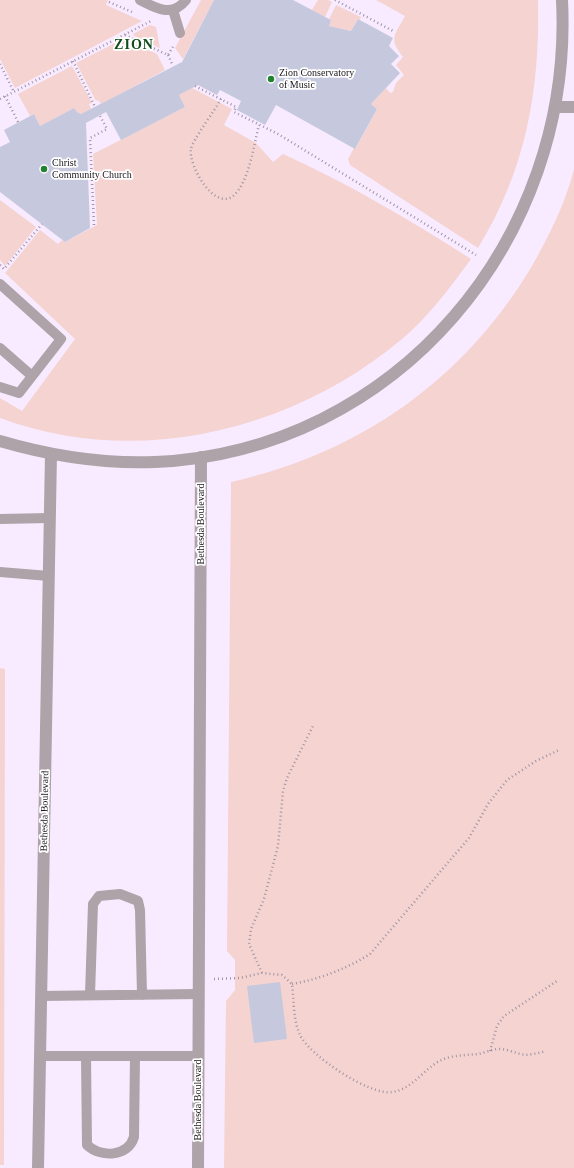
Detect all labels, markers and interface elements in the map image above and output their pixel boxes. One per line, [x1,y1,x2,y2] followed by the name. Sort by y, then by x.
[114,37,154,53] district label: ZION
[279,67,354,90] place label: Zion Conservatory of Music
[266,74,276,84] marker: Zion Conservatory of Music
[52,157,132,180] place label: Christ Community Church
[39,164,49,174] marker: Christ Community Church
[195,484,207,564] street label: Bethesda Boulevard
[38,770,52,852] street label: Bethesda Boulevard
[192,1060,204,1140] street label: Bethesda Boulevard

